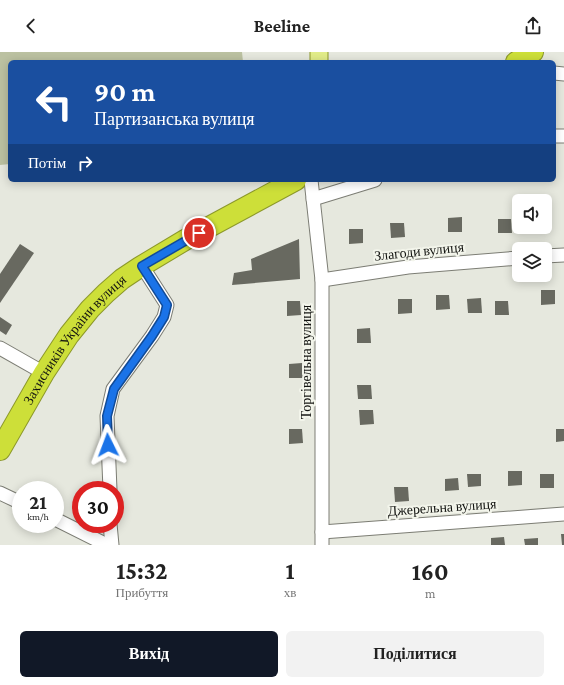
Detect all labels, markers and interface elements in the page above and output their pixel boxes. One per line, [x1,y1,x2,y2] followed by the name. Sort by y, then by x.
[20,15,42,37] icon: back
[522,15,544,37] icon: share
[254,16,310,36] text: Beeline
[28,76,80,128] icon: left
[94,76,155,107] text: 90 m
[94,109,255,129] text: Партизанська вулиця
[74,152,96,174] icon: right
[28,155,66,171] text: Потім
[512,194,552,282] map controls
[512,194,552,234] button: sound
[182,216,216,250] pin
[188,222,210,244] icon: arrive
[373,238,465,264] street label: Злагоди вулиця
[512,242,552,282] button: layers
[20,271,130,407] street label: Захисників України вулиця
[298,304,314,419] street label: Торгівельна вулиця
[87,424,129,466] position arrow
[72,481,124,533] speed limit sign: 30
[29,491,47,513] text: 21
[387,495,498,519] street label: Джерельна вулиця
[27,511,49,522] text: km/h
[116,557,167,584] text: 15:32
[286,557,294,584] text: 1
[412,558,448,585] text: 160
[116,585,168,600] text: Прибуття
[284,585,296,600] text: хв
[425,586,435,601] text: m
[20,631,278,677] button: Вихід
[286,631,544,677] button: Поділитися

